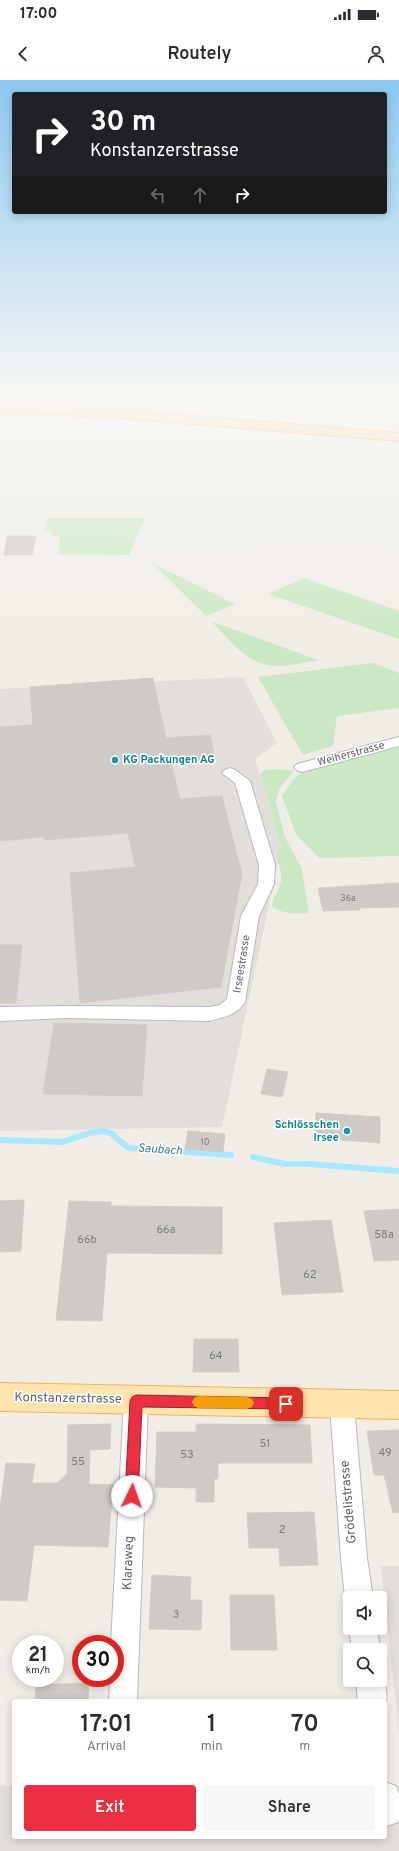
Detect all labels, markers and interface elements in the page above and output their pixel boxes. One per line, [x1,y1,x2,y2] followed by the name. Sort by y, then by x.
[20,5,57,24] text: 17:00
[12,43,34,65] icon: back
[167,43,232,66] text: Routely
[365,43,387,65] icon: person
[90,105,156,141] text: 30 m
[24,108,76,160] icon: right
[90,140,239,163] text: Konstanzerstrasse
[147,184,169,206] icon: left
[189,184,211,206] icon: ahead
[231,184,253,206] icon: right
[316,738,386,770] street label: Weiherstrasse
[123,753,215,767] place label: KG Packungen AG
[110,755,120,765] marker: KG Packungen AG
[340,893,356,904] house number: 36a
[230,934,254,994] street label: Irseestrasse
[275,1118,339,1145] place label: Schlösschen Irsee
[342,1126,352,1136] marker: Schlösschen Irsee
[200,1137,210,1148] house number: 10
[137,1140,183,1160] water label: Saubach
[157,1223,176,1237] house number: 66a
[374,1228,394,1242] house number: 58a
[77,1233,97,1247] house number: 66b
[303,1268,317,1282] house number: 62
[209,1349,223,1363] house number: 64
[269,1387,303,1421] pin
[14,1390,122,1408] street label: Konstanzerstrasse
[275,1393,297,1415] icon: arrive
[260,1437,270,1451] house number: 51
[378,1446,392,1460] house number: 49
[180,1448,194,1462] house number: 53
[71,1455,85,1469] house number: 55
[337,1460,361,1544] street label: Grödelistrasse
[111,1475,153,1517] position arrow
[279,1523,285,1537] house number: 2
[120,1536,138,1590] street label: Klaraweg
[343,1591,387,1687] map controls
[343,1591,387,1635] button: sound
[173,1608,179,1622] house number: 3
[72,1635,124,1687] speed limit sign: 30
[28,1643,48,1669] text: 21
[343,1643,387,1687] button: search
[26,1664,50,1677] text: km/h
[80,1710,133,1740] text: 17:01
[207,1710,216,1740] text: 1
[291,1710,319,1740] text: 70
[87,1739,126,1755] text: Arrival
[201,1739,222,1755] text: min
[299,1739,310,1755] text: m
[24,1785,196,1831] button: Exit
[204,1785,375,1831] button: Share

